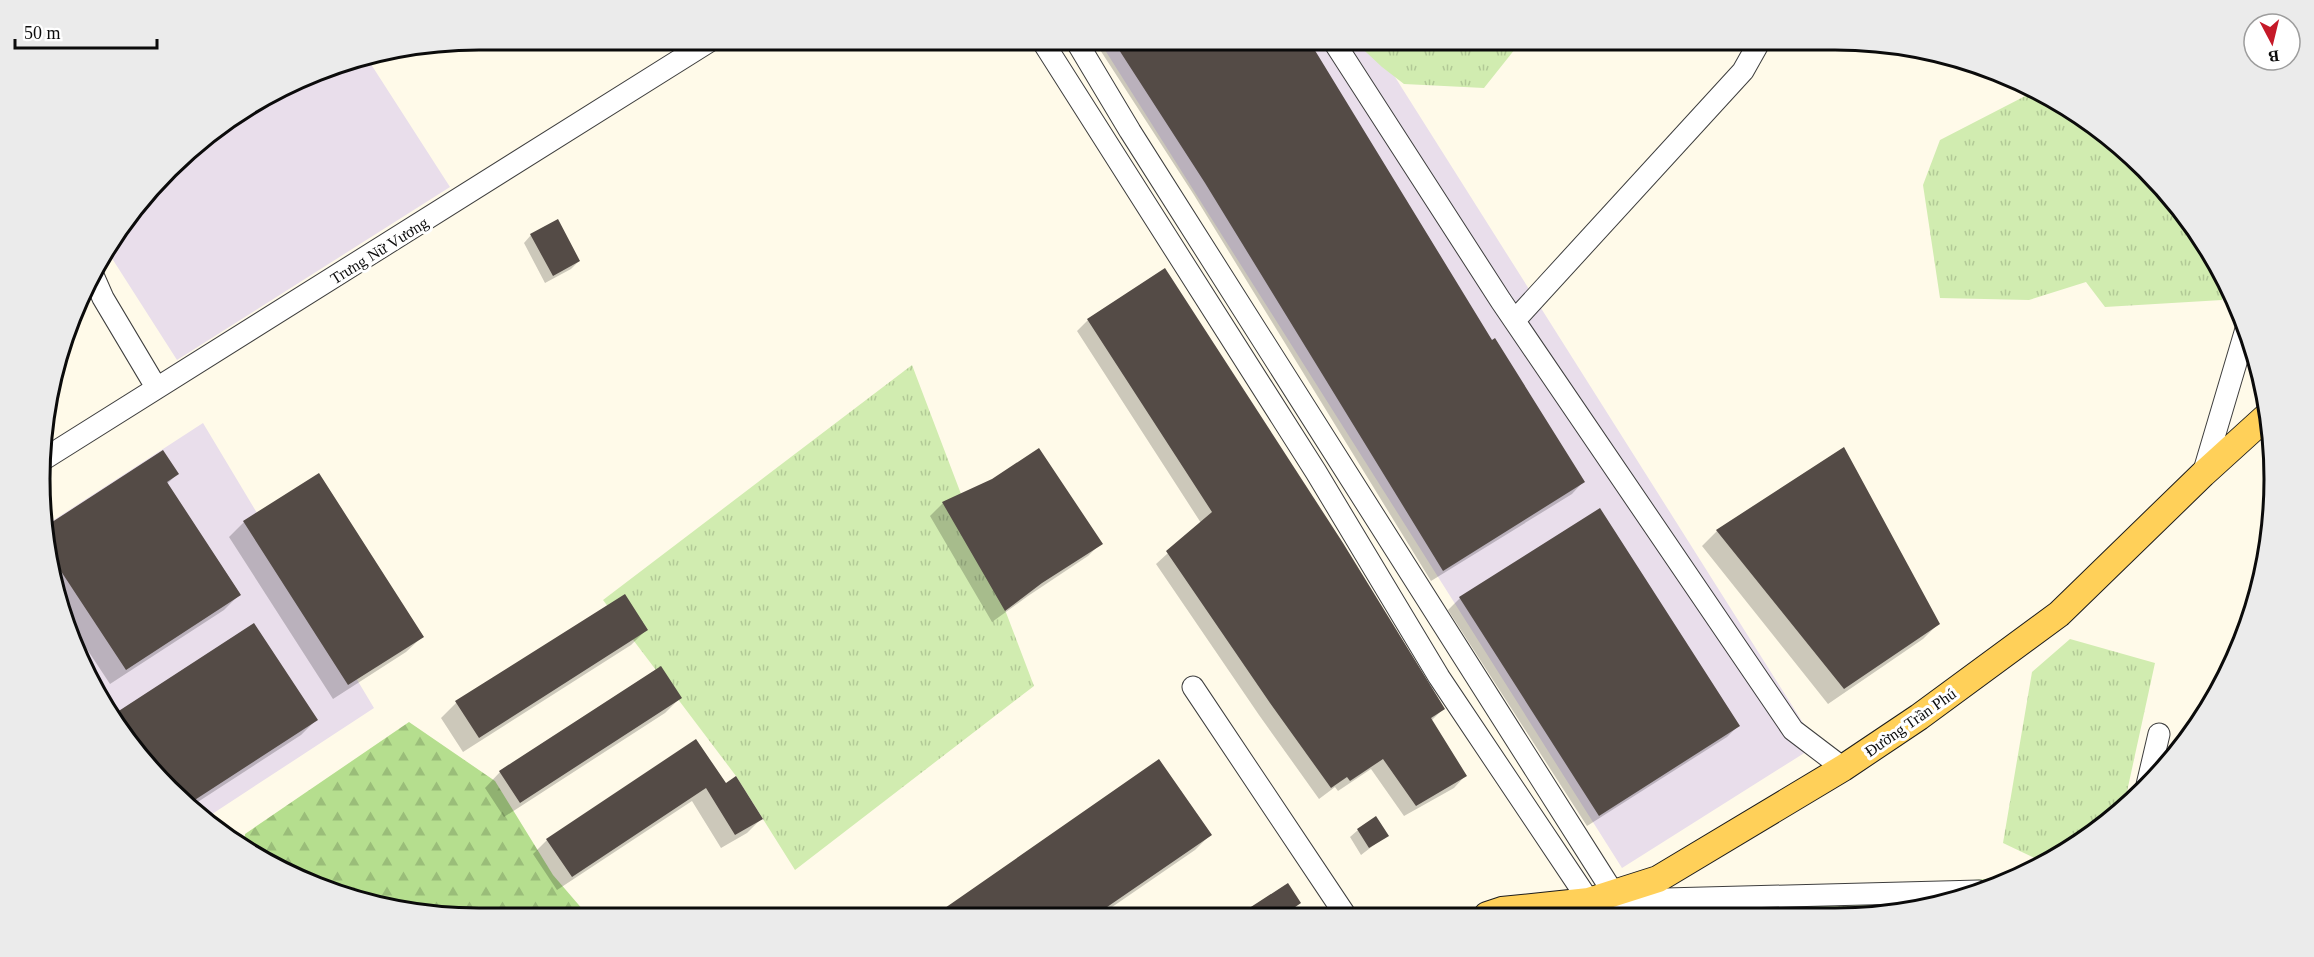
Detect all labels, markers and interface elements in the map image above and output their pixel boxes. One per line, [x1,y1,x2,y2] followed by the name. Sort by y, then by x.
[15,12,158,50] scale bar
[2242,12,2302,72] north arrow
[24,23,61,43] text: 50 m
[2267,47,2280,66] text: B
[327,214,432,288] street label: Trưng Nữ Vương
[1862,685,1960,761] street label: Đường Trần Phú

